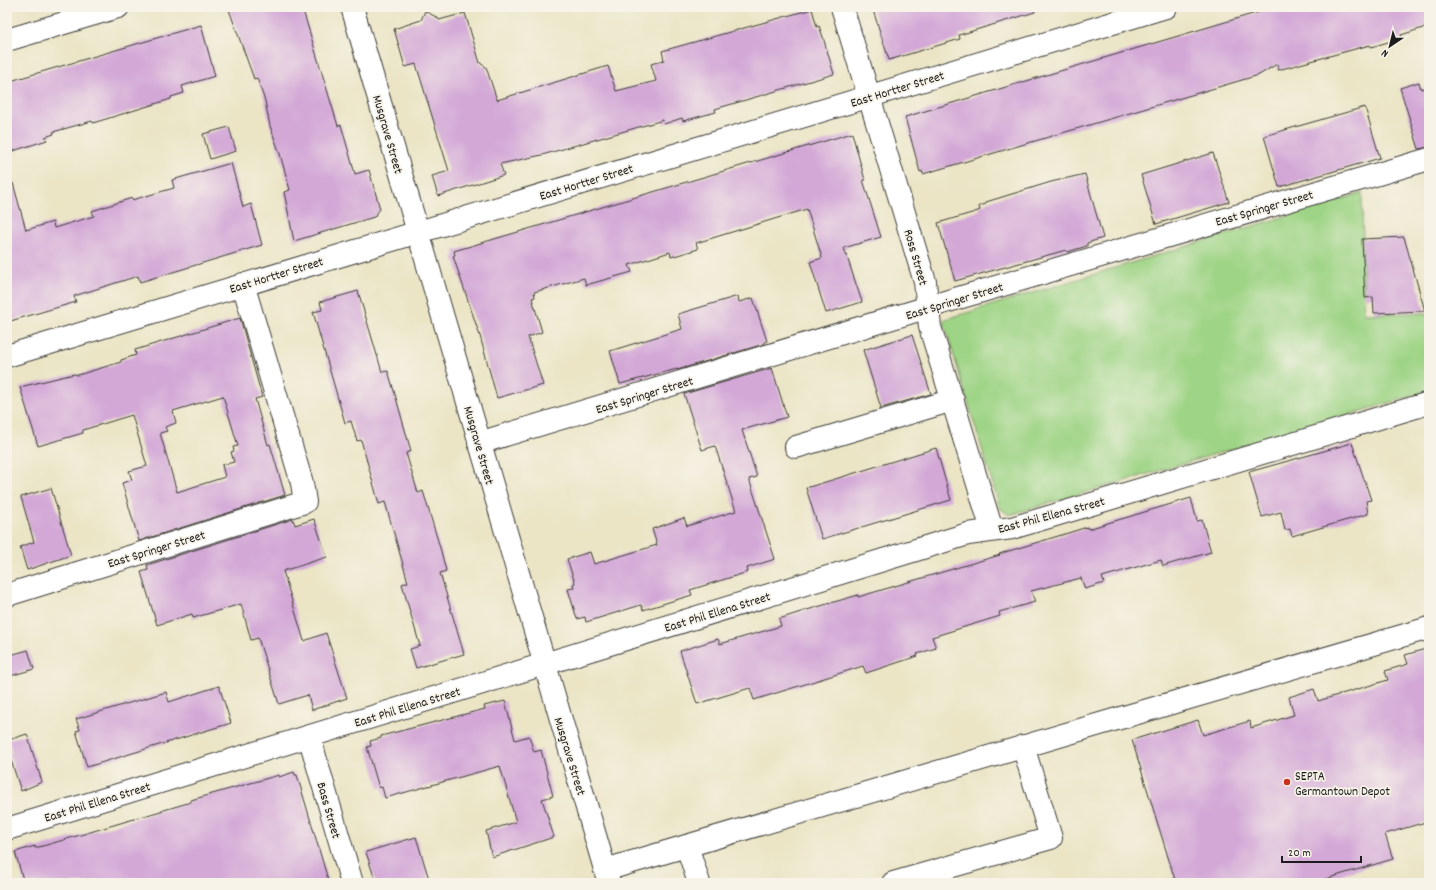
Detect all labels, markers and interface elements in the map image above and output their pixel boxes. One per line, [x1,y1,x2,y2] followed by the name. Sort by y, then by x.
[1370,26,1410,66] north arrow
[1378,44,1392,61] text: N
[848,67,947,114] street label: East Hortter Street
[366,93,407,176] street label: Musgrave Street
[537,160,636,207] street label: East Hortter Street
[1214,186,1316,232] street label: East Springer Street
[898,227,932,288] street label: Ross Street
[227,253,326,300] street label: East Hortter Street
[904,278,1006,326] street label: East Springer Street
[594,372,696,420] street label: East Springer Street
[457,404,498,487] street label: Musgrave Street
[996,493,1107,540] street label: East Phil Ellena Street
[106,526,208,574] street label: East Springer Street
[662,588,773,639] street label: East Phil Ellena Street
[352,683,463,734] street label: East Phil Ellena Street
[548,715,590,798] street label: Musgrave Street
[1295,768,1390,802] place label: SEPTA Germantown Depot
[1282,777,1292,787] marker: SEPTA Germantown Depot
[42,778,153,829] street label: East Phil Ellena Street
[311,780,345,841] street label: Bass Street
[1282,838,1361,864] scale bar
[1288,845,1311,862] text: 20 m

